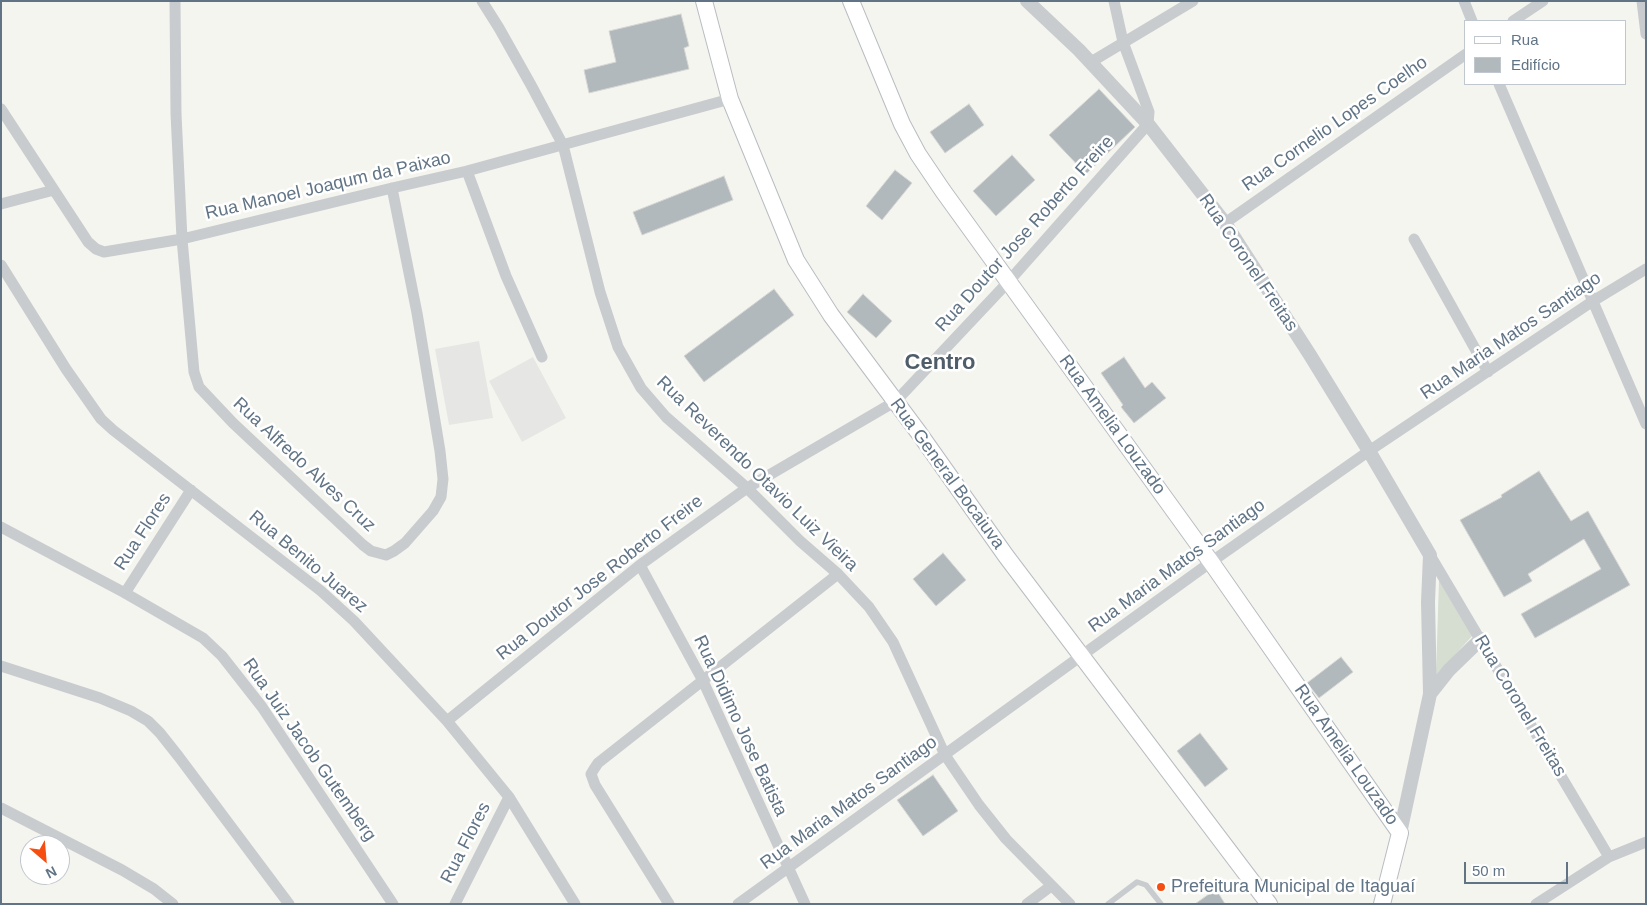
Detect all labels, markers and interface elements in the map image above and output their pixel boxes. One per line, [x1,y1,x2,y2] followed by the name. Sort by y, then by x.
[1464,20,1627,85] legend
[1511,31,1539,48] text: Rua
[1238,52,1432,196] street label: Rua Cornelio Lopes Coelho
[1511,56,1560,73] text: Edifício
[931,132,1119,336] street label: Rua Doutor Jose Roberto Freire
[203,147,453,225] street label: Rua Manoel Joaqum da Paixao
[1194,190,1302,336] street label: Rua Coronel Freitas
[1417,267,1605,405] street label: Rua Maria Matos Santiago
[905,350,975,376] district label: Centro
[1054,351,1170,499] street label: Rua Amelia Louzado
[652,372,862,576] street label: Rua Reverendo Otavio Luiz Vieira
[228,393,380,537] street label: Rua Alfredo Alves Cruz
[885,394,1009,554] street label: Rua General Bocaiuva
[110,489,176,575] street label: Rua Flores
[492,491,708,665] street label: Rua Doutor Jose Roberto Freire
[1084,495,1270,637] street label: Rua Maria Matos Santiago
[244,506,372,618] street label: Rua Benito Juarez
[1469,631,1571,781] street label: Rua Coronel Freitas
[689,632,791,820] street label: Rua Didimo Jose Batista
[238,654,380,846] street label: Rua Juiz Jacob Gutemberg
[1289,680,1403,830] street label: Rua Amelia Louzado
[756,732,942,874] street label: Rua Maria Matos Santiago
[436,799,496,887] street label: Rua Flores
[20,835,70,885] north arrow
[1467,852,1571,884] scale bar
[1472,862,1505,879] text: 50 m
[43,863,59,882] text: N
[1171,876,1415,898] place label: Prefeitura Municipal de Itaguaí
[1155,881,1167,893] marker: Prefeitura Municipal de Itaguaí

